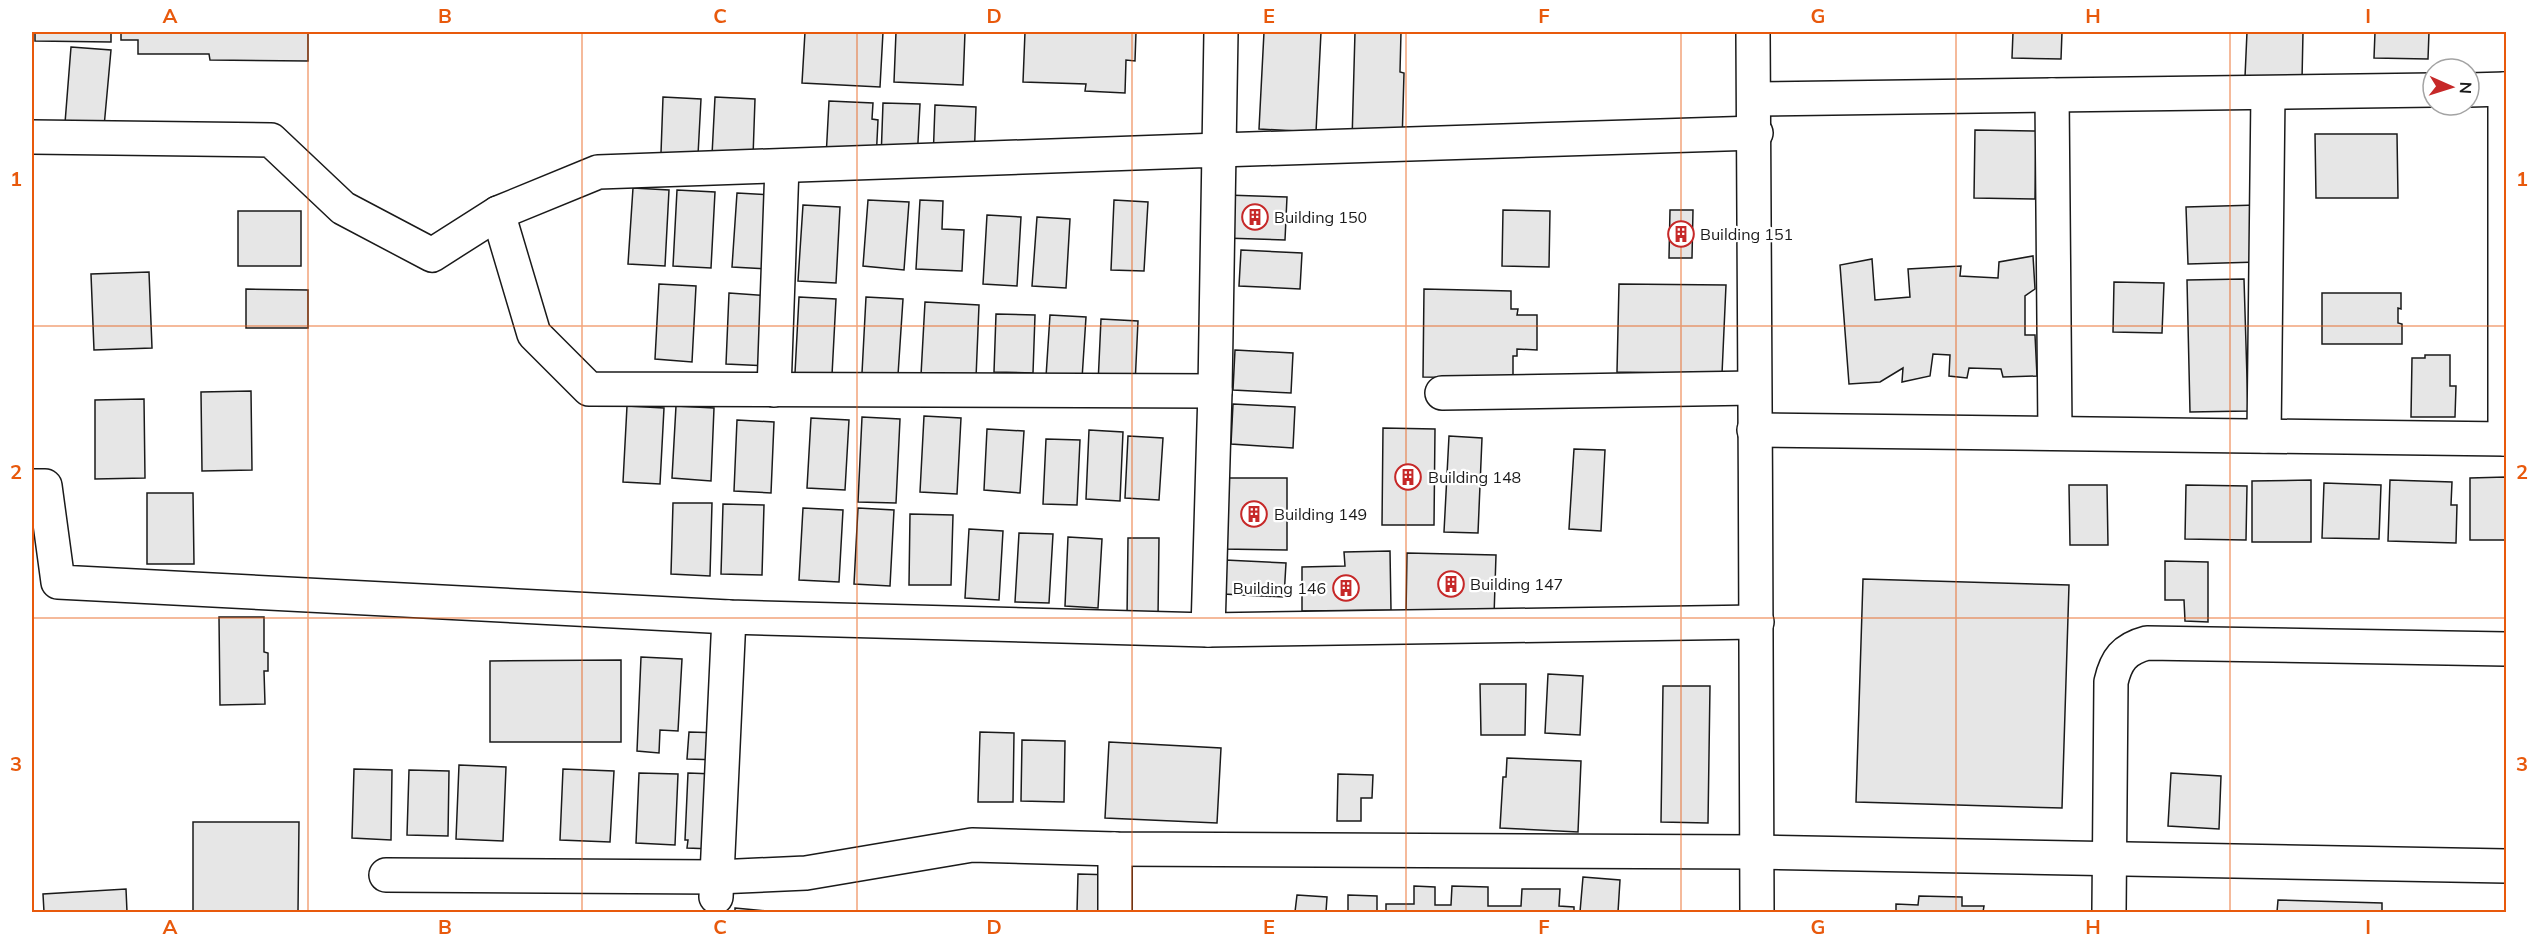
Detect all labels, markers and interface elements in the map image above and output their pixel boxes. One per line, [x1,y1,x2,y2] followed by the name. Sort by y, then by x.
[163,3,178,28] text: A
[438,3,452,28] text: B
[713,3,727,28] text: C
[986,3,1002,28] text: D
[1263,3,1275,28] text: E
[1538,3,1550,28] text: F
[1811,3,1825,28] text: G
[2085,3,2101,28] text: H
[2365,3,2371,28] text: I
[2421,57,2481,117] north arrow
[2456,81,2476,94] text: N
[10,166,22,191] text: 1
[2516,166,2528,191] text: 1
[1240,202,1270,232] building icon: Building 150
[1274,207,1367,227] place label: Building 150
[1666,219,1696,249] building icon: Building 151
[1700,224,1793,244] place label: Building 151
[10,459,22,484] text: 2
[2516,459,2528,484] text: 2
[1393,462,1423,492] building icon: Building 148
[1428,467,1521,487] place label: Building 148
[1239,499,1269,529] building icon: Building 149
[1274,504,1367,524] place label: Building 149
[1436,569,1466,599] building icon: Building 147
[1331,573,1361,603] building icon: Building 146
[1470,574,1563,594] place label: Building 147
[1233,578,1326,598] place label: Building 146
[10,751,22,776] text: 3
[2516,751,2528,776] text: 3
[163,914,178,939] text: A
[438,914,452,939] text: B
[713,914,727,939] text: C
[986,914,1002,939] text: D
[1263,914,1275,939] text: E
[1538,914,1550,939] text: F
[1811,914,1825,939] text: G
[2085,914,2101,939] text: H
[2365,914,2371,939] text: I

